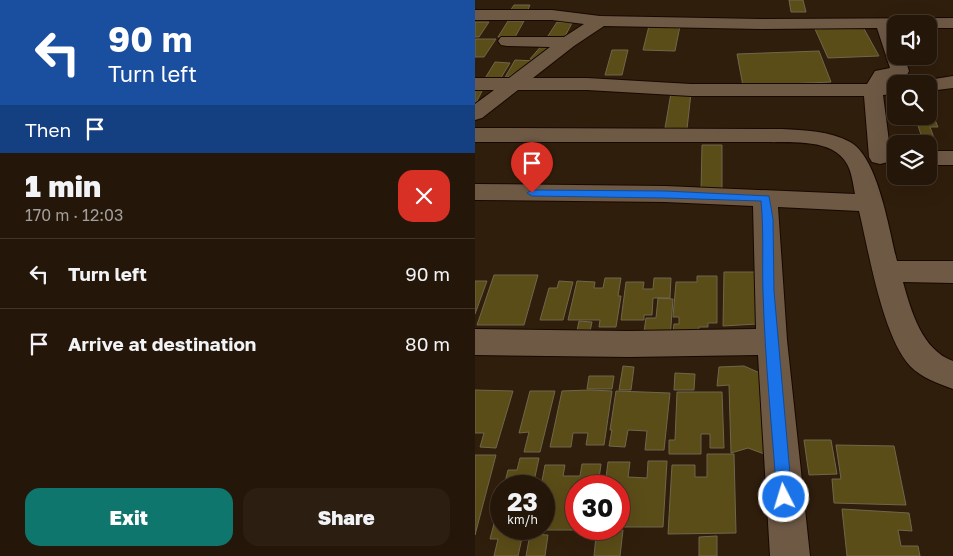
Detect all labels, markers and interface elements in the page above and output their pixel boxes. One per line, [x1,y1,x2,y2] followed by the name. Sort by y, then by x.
[887,15,937,185] map controls
[887,15,937,65] button: sound
[108,18,192,60] text: 90 m
[25,20,90,85] icon: left
[108,60,197,87] text: Turn left
[887,75,937,125] button: search
[81,115,109,143] icon: arrive
[25,118,71,141] text: Then
[887,135,937,185] button: layers
[511,142,553,193] pin
[518,149,546,177] icon: arrive
[25,168,101,204] text: 1 min
[398,170,450,222] button: close
[25,205,123,225] text: 170 m · 12:03
[25,260,53,288] icon: left
[68,262,147,285] text: Turn left
[405,262,450,285] text: 90 m
[25,330,53,358] icon: arrive
[68,332,256,355] text: Arrive at destination
[405,332,450,355] text: 80 m
[757,470,809,522] position arrow
[565,475,630,540] speed limit sign: 30
[507,486,538,517] text: 23
[25,488,233,546] button: Exit
[243,488,450,546] button: Share
[507,512,538,527] text: km/h

